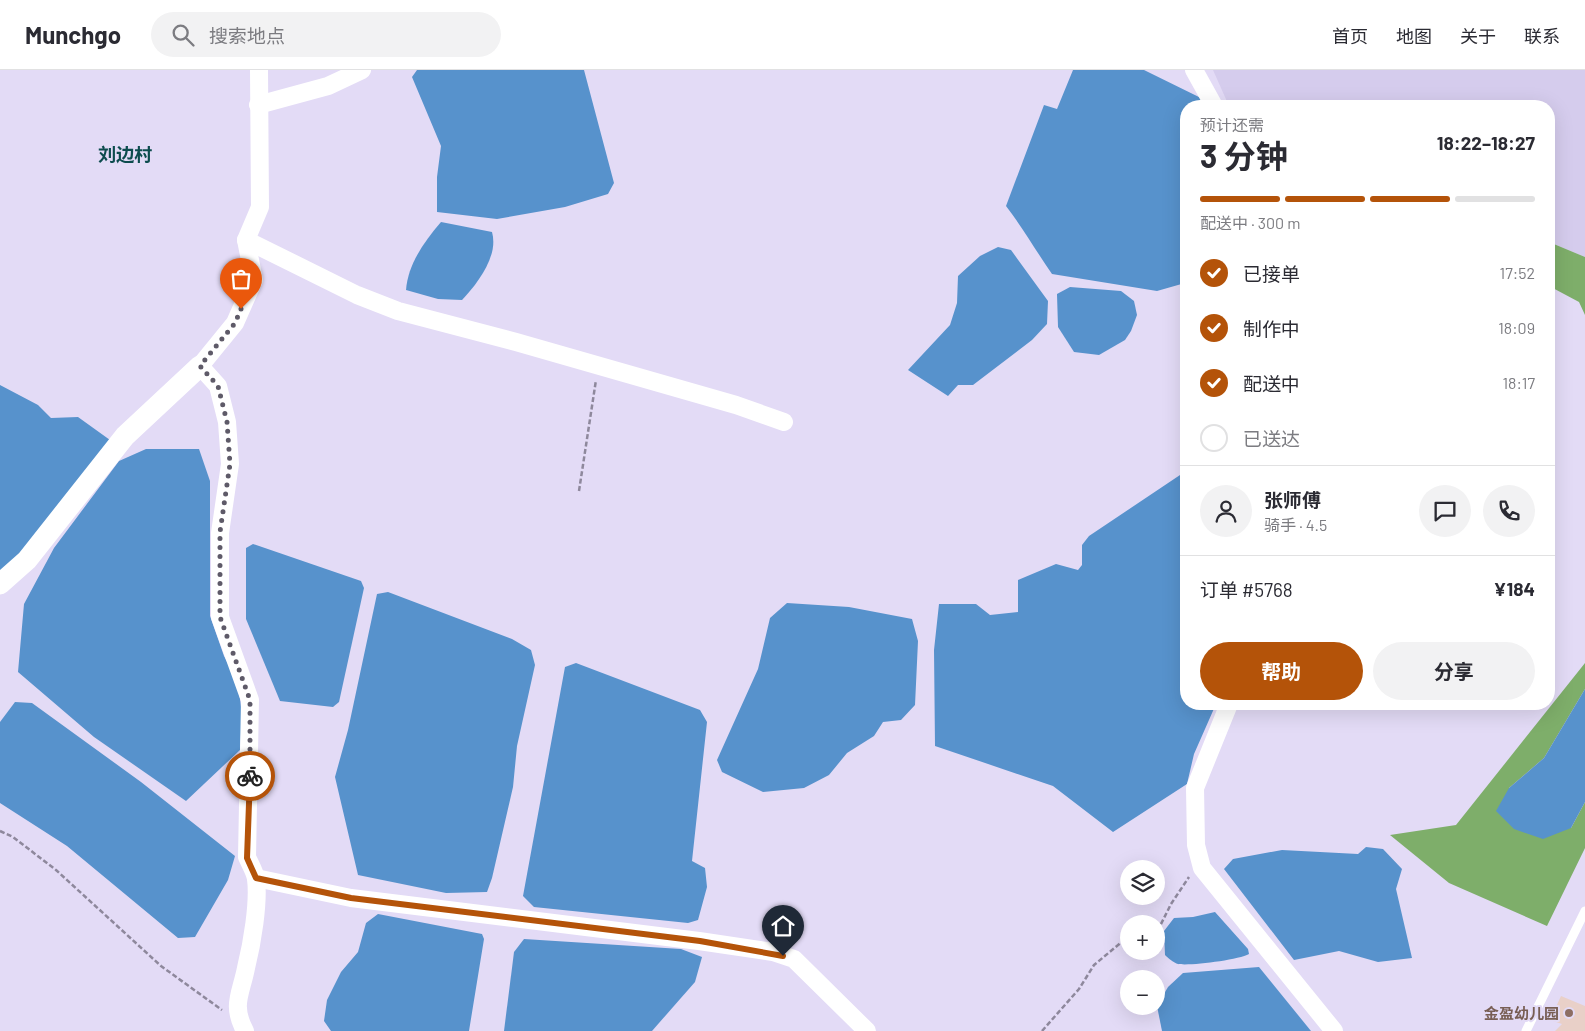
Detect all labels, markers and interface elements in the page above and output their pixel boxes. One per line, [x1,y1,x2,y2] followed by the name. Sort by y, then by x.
[151,12,501,57] search box
[25,20,121,49] text: Munchgo
[169,21,197,49] icon: search
[209,24,285,47] text: 搜索地点
[1332,25,1368,47] text: 首页
[1396,25,1432,47] text: 地图
[1460,25,1496,47] text: 关于
[1524,25,1560,47] text: 联系
[1200,115,1264,134] text: 预计还需
[1437,131,1535,154] text: 18:22–18:27
[1200,136,1288,174] text: 3 分钟
[98,143,152,165] district label: 刘边村
[1200,213,1301,232] text: 配送中 · 300 m
[220,258,262,309] pin
[1200,259,1228,287] icon: check
[1243,262,1300,285] text: 已接单
[1500,263,1535,282] text: 17:52
[227,265,255,293] icon: bag
[1200,314,1228,342] icon: check
[1243,317,1300,340] text: 制作中
[1498,318,1535,337] text: 18:09
[1200,369,1228,397] icon: check
[1243,372,1300,395] text: 配送中
[1502,373,1535,392] text: 18:17
[1243,427,1300,450] text: 已送达
[1200,485,1252,537] button: person
[1419,485,1471,537] button: chat
[1483,485,1535,537] button: phone
[1264,488,1321,511] text: 张师傅
[1264,515,1327,534] text: 骑手 · 4.5
[1493,577,1535,600] text: ¥184
[1200,578,1293,601] text: 订单 #5768
[1200,642,1363,700] button: 帮助
[1373,642,1535,700] button: 分享
[225,751,275,801] courier
[236,762,264,790] icon: bike
[1120,860,1165,1015] map controls
[1120,860,1165,905] button: layers
[762,905,804,956] pin
[769,912,797,940] icon: home
[1120,915,1165,960] button: +
[1120,970,1165,1015] button: −
[1484,1004,1559,1022] place label: 金盈幼儿园
[1563,1007,1575,1019] marker: 金盈幼儿园

